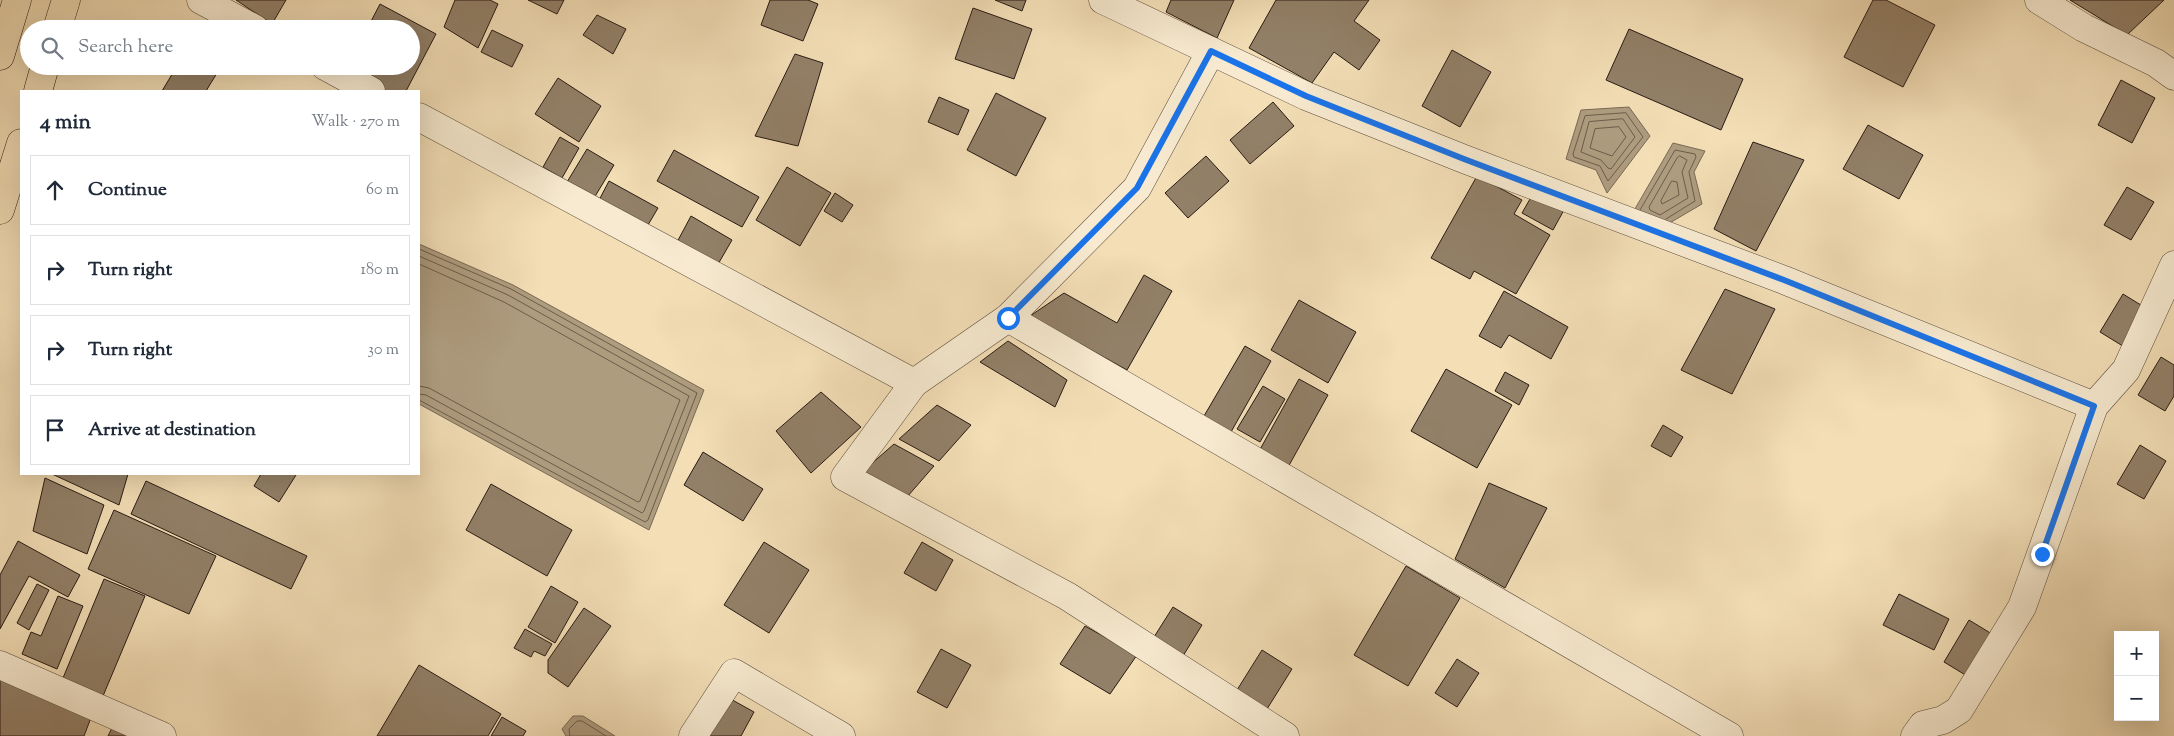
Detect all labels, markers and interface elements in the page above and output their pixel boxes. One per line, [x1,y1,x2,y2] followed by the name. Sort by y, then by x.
[20,20,420,75] search box
[38,34,66,62] icon: search
[78,34,173,61] text: Search here
[40,108,91,138] text: 4 min
[311,111,400,134] text: Walk · 270 m
[41,176,69,204] icon: ahead
[88,177,167,204] text: Continue
[366,179,399,202] text: 60 m
[41,256,69,284] icon: right
[88,257,172,284] text: Turn right
[360,259,399,282] text: 180 m
[997,307,1020,330] route start
[41,336,69,364] icon: right
[88,337,172,364] text: Turn right
[368,339,399,362] text: 30 m
[41,416,69,444] icon: arrive
[88,417,256,444] text: Arrive at destination
[2031,543,2054,566] route end
[2114,631,2159,721] map controls
[2114,631,2159,676] button: +
[2114,676,2159,721] button: −

